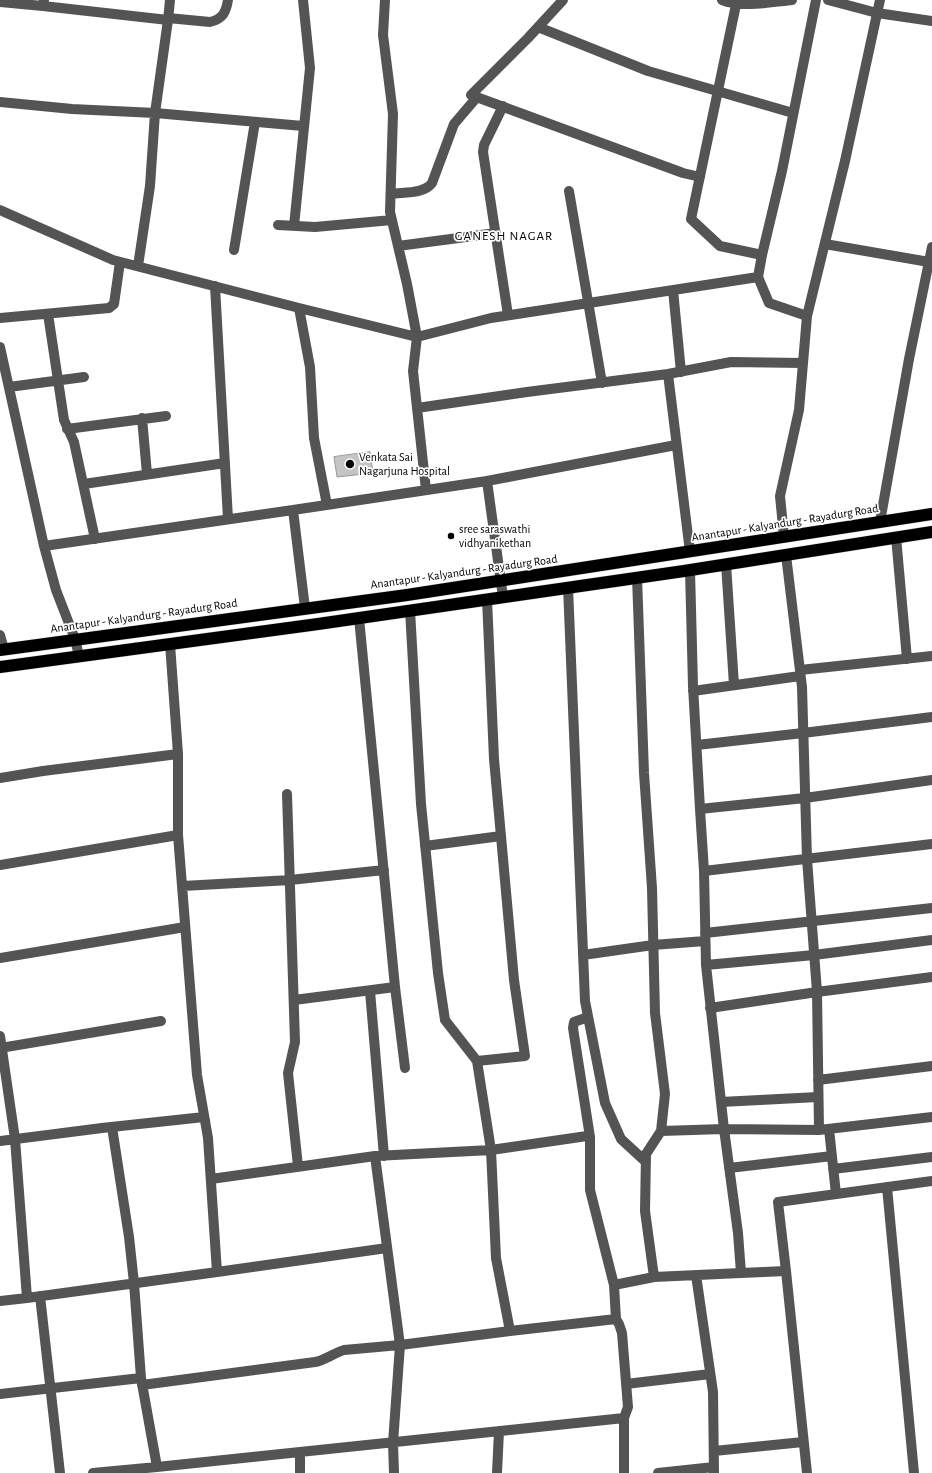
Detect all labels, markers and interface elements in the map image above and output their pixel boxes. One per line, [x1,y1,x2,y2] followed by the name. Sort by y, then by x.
[455,228,553,244] district label: GANESH NAGAR
[359,450,450,478] place label: Venkata Sai Nagarjuna Hospital
[344,458,356,470] marker: Venkata Sai Nagarjuna Hospital
[691,501,879,545] street label: Anantapur - Kalyandurg - Rayadurg Road
[459,522,531,550] place label: sree saraswathi vidhyanikethan
[446,531,456,541] marker: sree saraswathi vidhyanikethan
[370,552,558,592] street label: Anantapur - Kalyandurg - Rayadurg Road
[50,596,238,636] street label: Anantapur - Kalyandurg - Rayadurg Road

